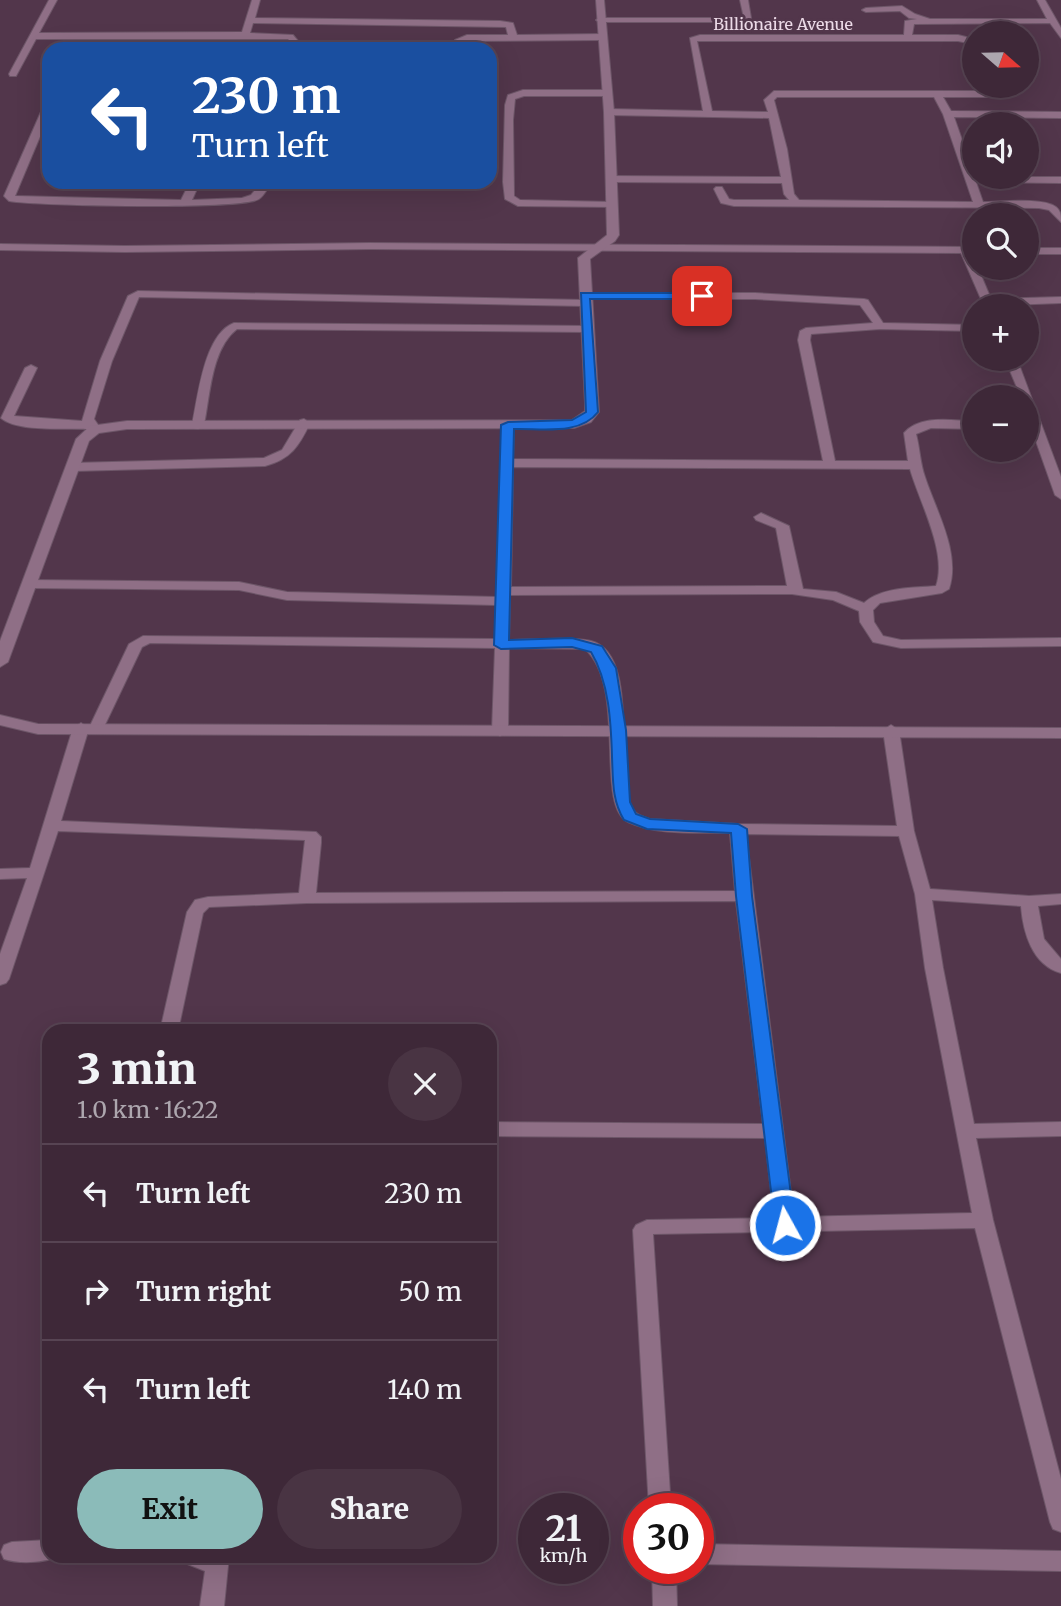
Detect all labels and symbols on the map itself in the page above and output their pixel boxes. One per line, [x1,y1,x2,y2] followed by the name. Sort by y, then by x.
[713,14,853,34] street label: Billionaire Avenue
[962,21,1040,98] north arrow
[672,266,732,326] pin
[748,1188,822,1262] position arrow
[623,1493,714,1584] speed limit sign: 30

